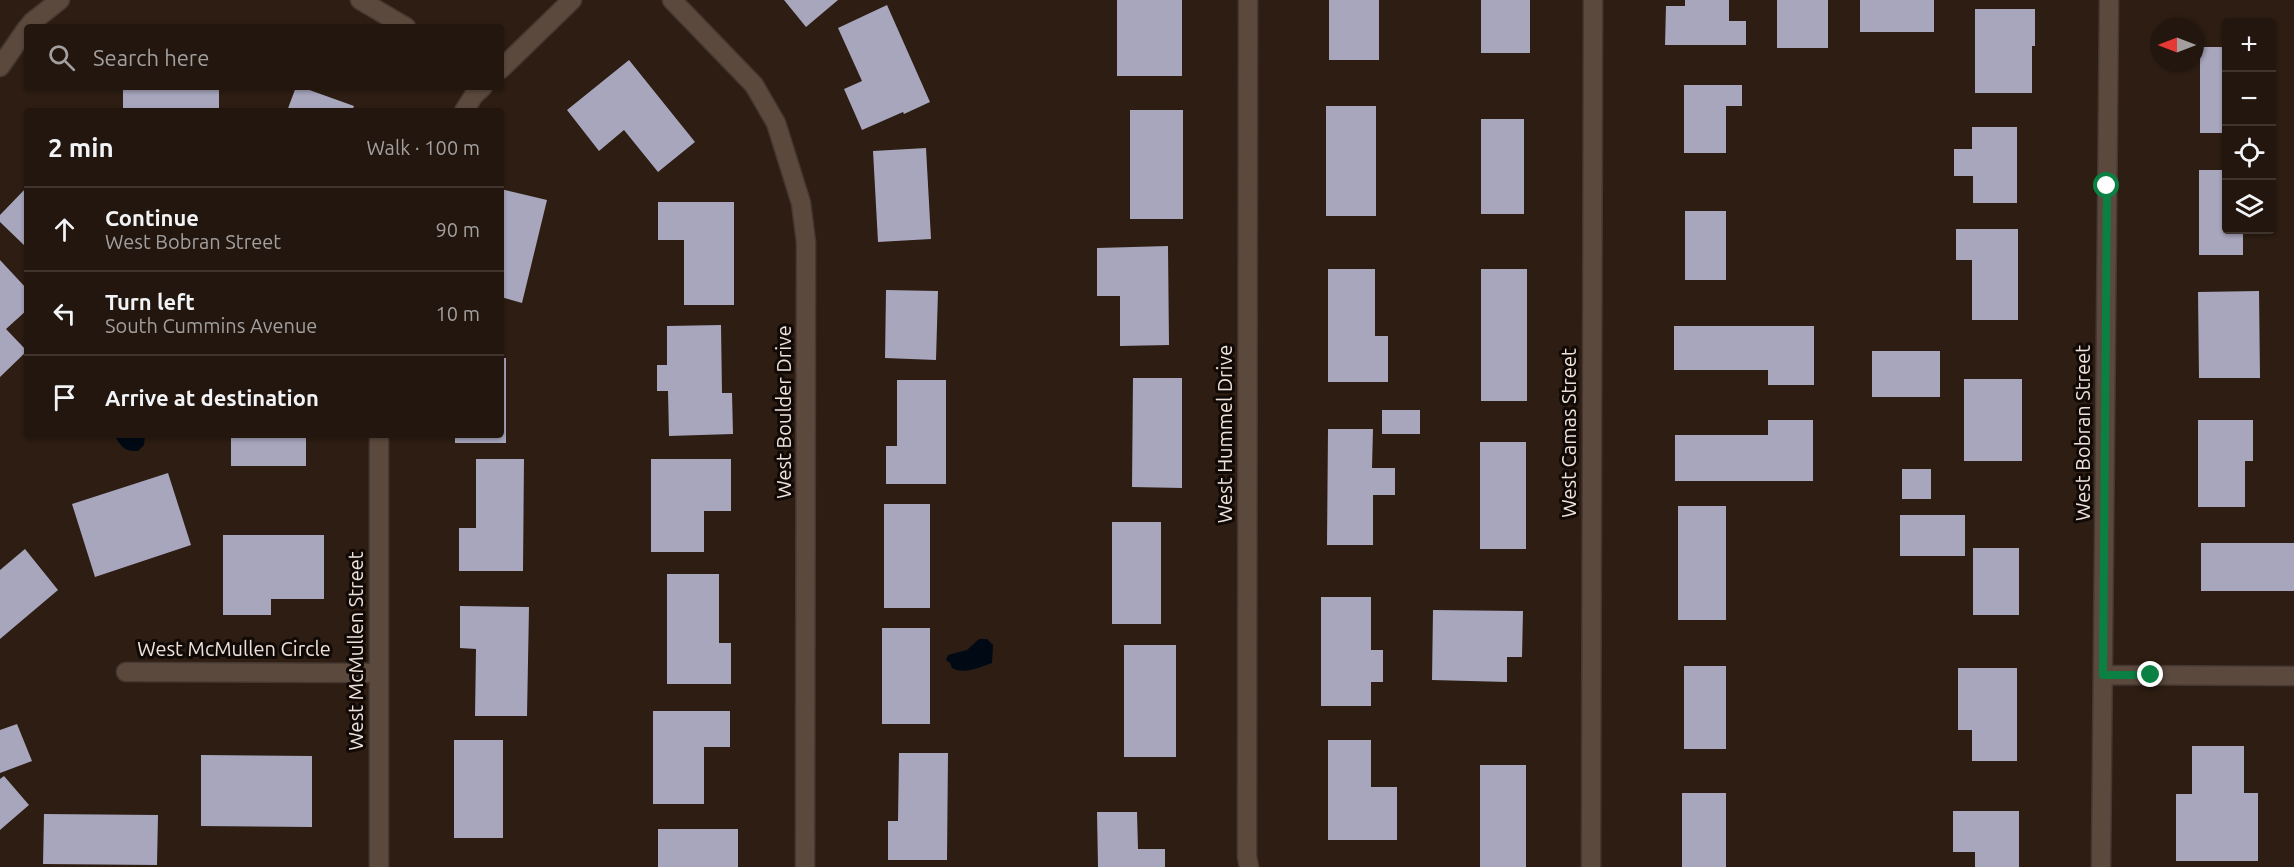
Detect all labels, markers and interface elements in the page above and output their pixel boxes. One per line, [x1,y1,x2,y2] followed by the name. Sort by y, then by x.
[2150,18,2204,72] north arrow
[2222,18,2276,234] map controls
[2222,18,2276,72] button: +
[24,24,504,90] search box
[45,41,78,74] icon: search
[93,45,209,70] text: Search here
[2222,72,2276,126] button: −
[2222,126,2276,180] button: locate
[48,133,114,162] text: 2 min
[367,136,480,159] text: Walk · 100 m
[2093,172,2119,198] route start
[2222,180,2276,234] button: layers
[105,205,199,230] text: Continue
[48,213,81,246] icon: ahead
[436,218,480,241] text: 90 m
[105,230,281,253] text: West Bobran Street
[105,289,195,314] text: Turn left
[48,297,81,330] icon: left
[436,302,480,325] text: 10 m
[105,314,317,337] text: South Cummins Avenue
[772,325,795,499] street label: West Boulder Drive
[1213,345,1236,523] street label: West Hummel Drive
[2071,345,2094,521] street label: West Bobran Street
[1557,348,1580,518] street label: West Camas Street
[48,381,81,414] icon: arrive
[105,385,319,410] text: Arrive at destination
[344,551,367,751] street label: West McMullen Street
[137,637,331,660] street label: West McMullen Circle
[2137,661,2163,687] route end

